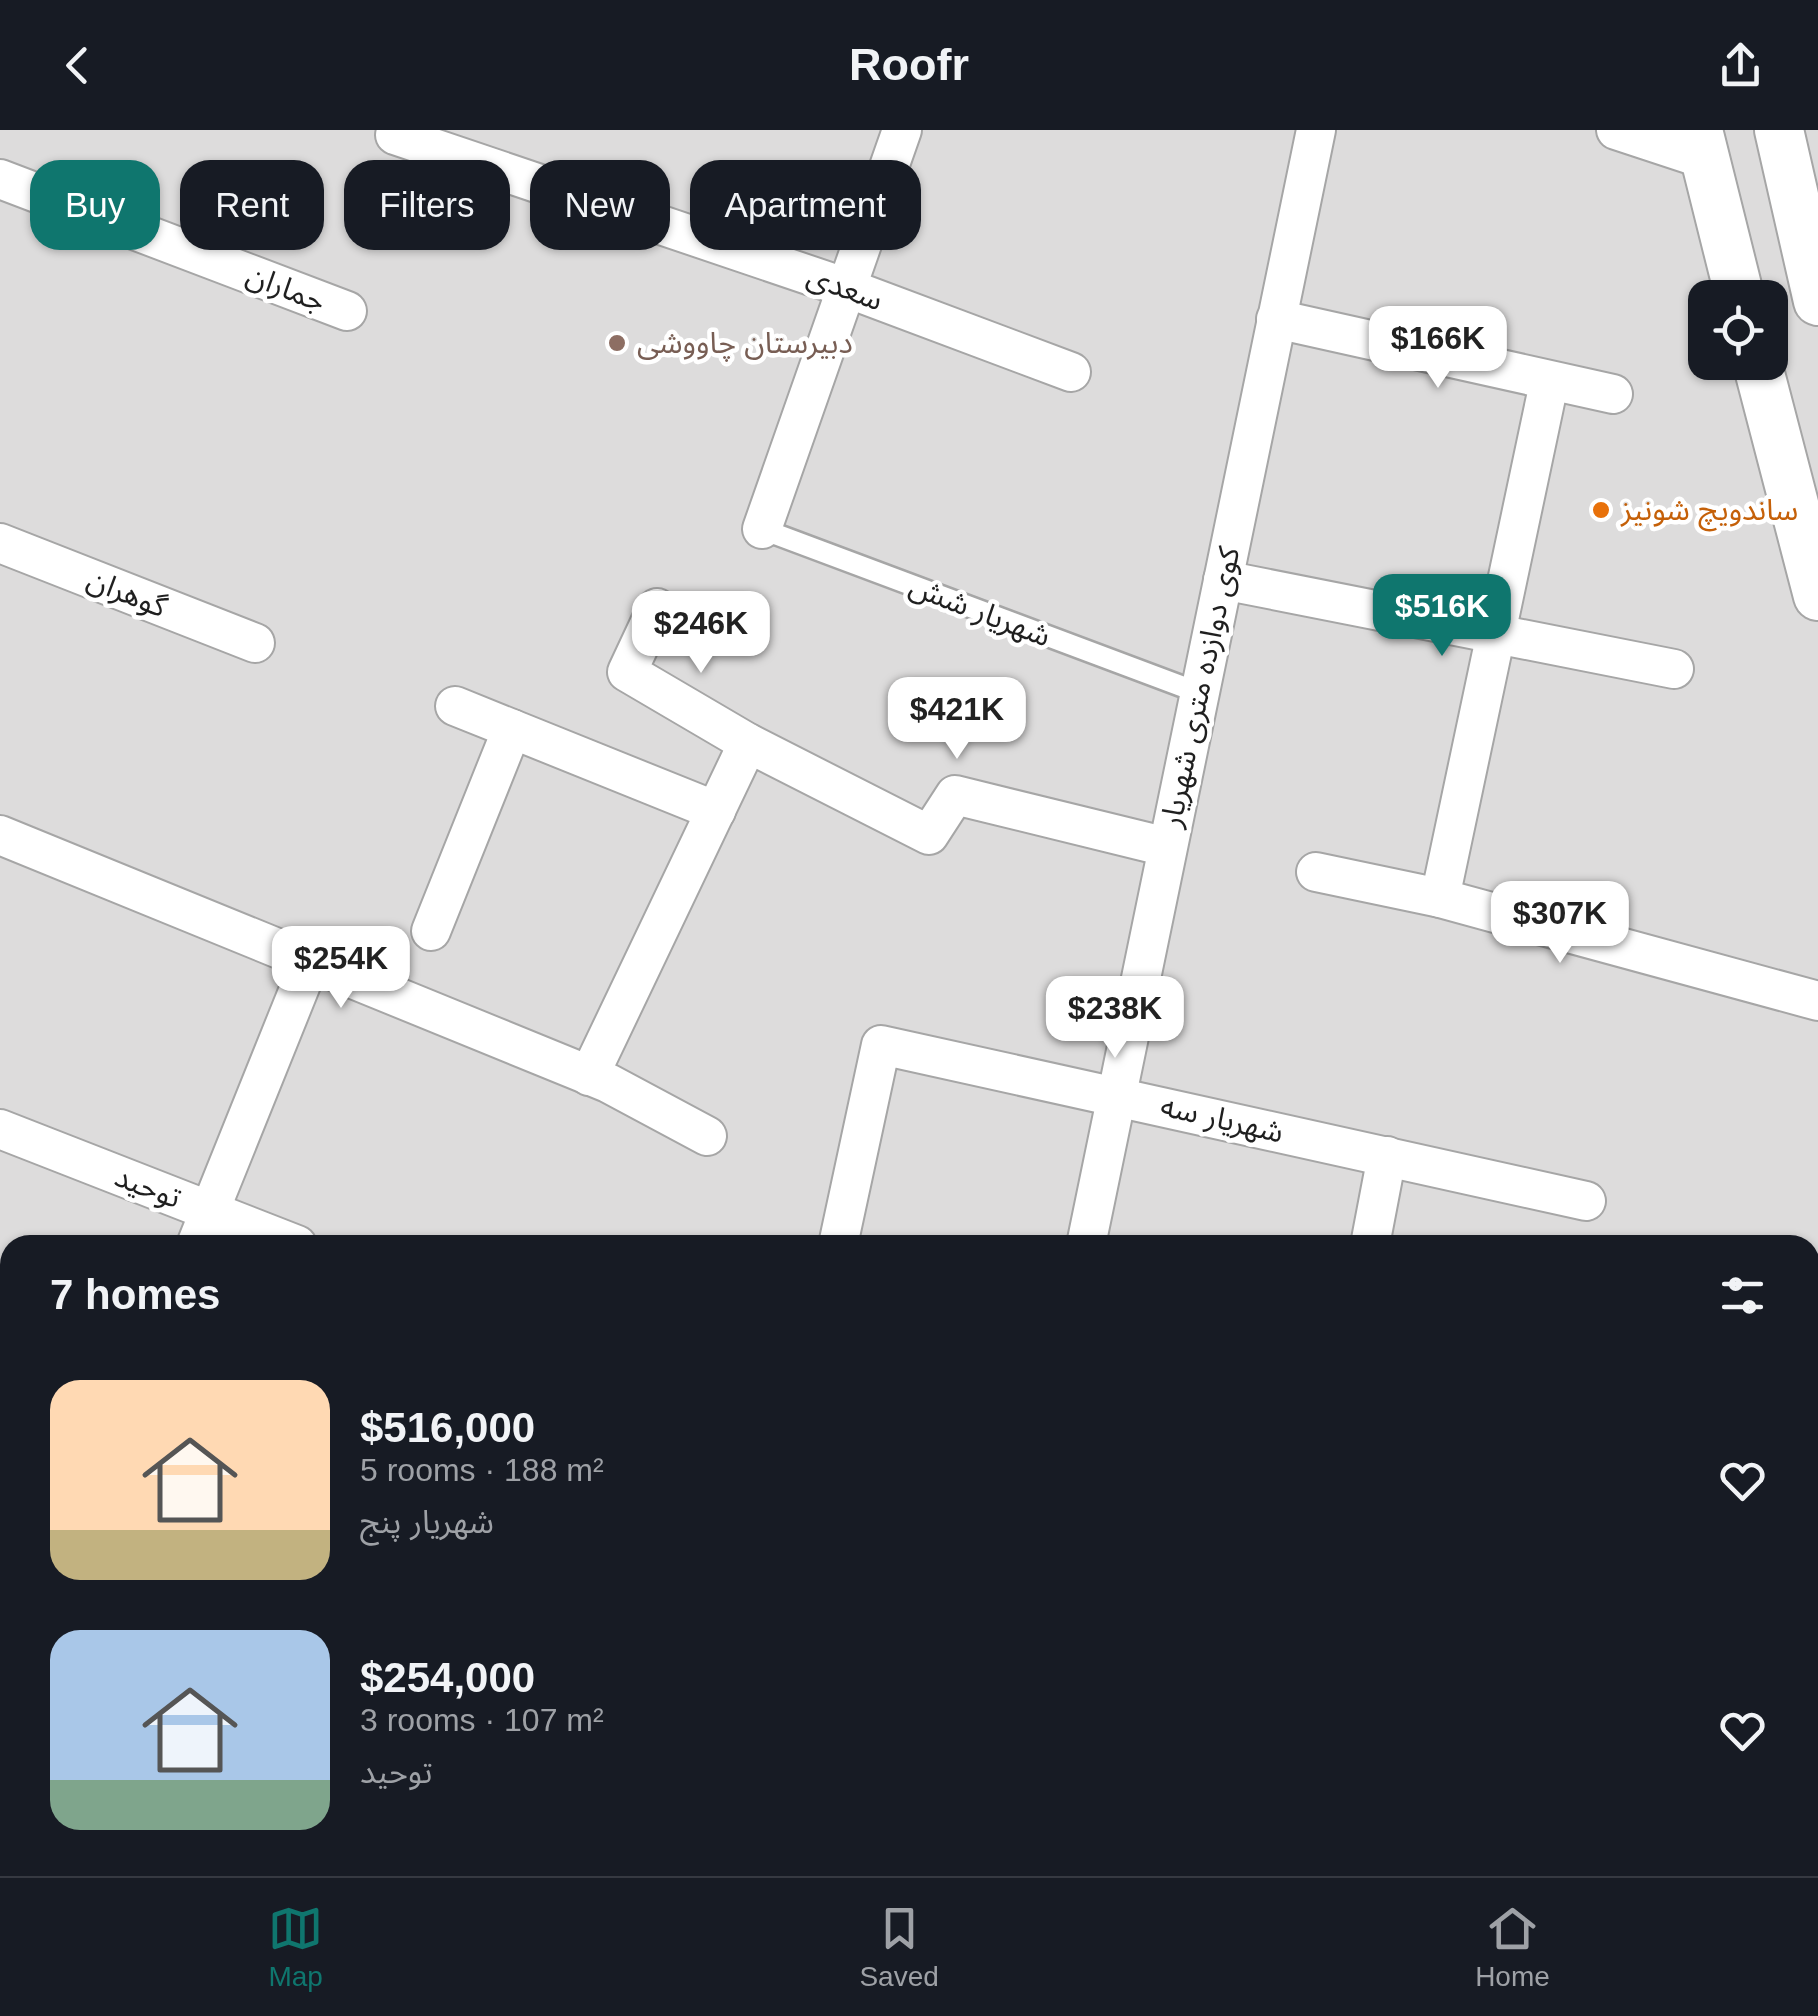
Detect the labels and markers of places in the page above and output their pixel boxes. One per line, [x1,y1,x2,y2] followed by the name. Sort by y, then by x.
[1368,306,1508,391] pin: $166K
[637,326,853,362] place label: دبیرستان چاووشی
[606,332,628,354] marker: دبیرستان چاووشی
[1620,493,1798,532] place label: ساندویچ شونیز
[1590,499,1612,521] marker: ساندویچ شونیز
[1372,574,1512,659] pin: $516K
[631,591,771,676] pin: $246K
[887,677,1027,762] pin: $421K
[1490,881,1630,966] pin: $307K
[271,926,411,1011] pin: $254K
[1045,976,1185,1061] pin: $238K

